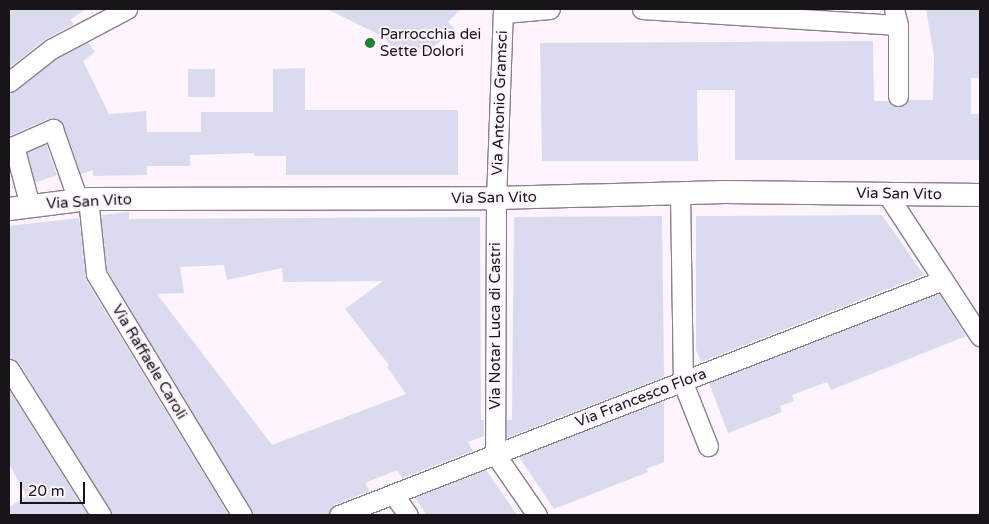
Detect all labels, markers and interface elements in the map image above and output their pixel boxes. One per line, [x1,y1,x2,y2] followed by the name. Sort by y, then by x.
[380,25,481,60] place label: Parrocchia dei Sette Dolori
[488,30,512,176] street label: Via Antonio Gramsci
[364,37,376,49] marker: Parrocchia dei Sette Dolori
[856,184,942,204] street label: Via San Vito
[451,188,537,208] street label: Via San Vito
[46,191,132,213] street label: Via San Vito
[487,242,505,410] street label: Via Notar Luca di Castri
[108,301,190,423] street label: Via Raffaele Caroli
[573,365,709,431] street label: Via Francesco Flora
[22,472,88,504] scale bar
[28,482,65,500] text: 20 m

